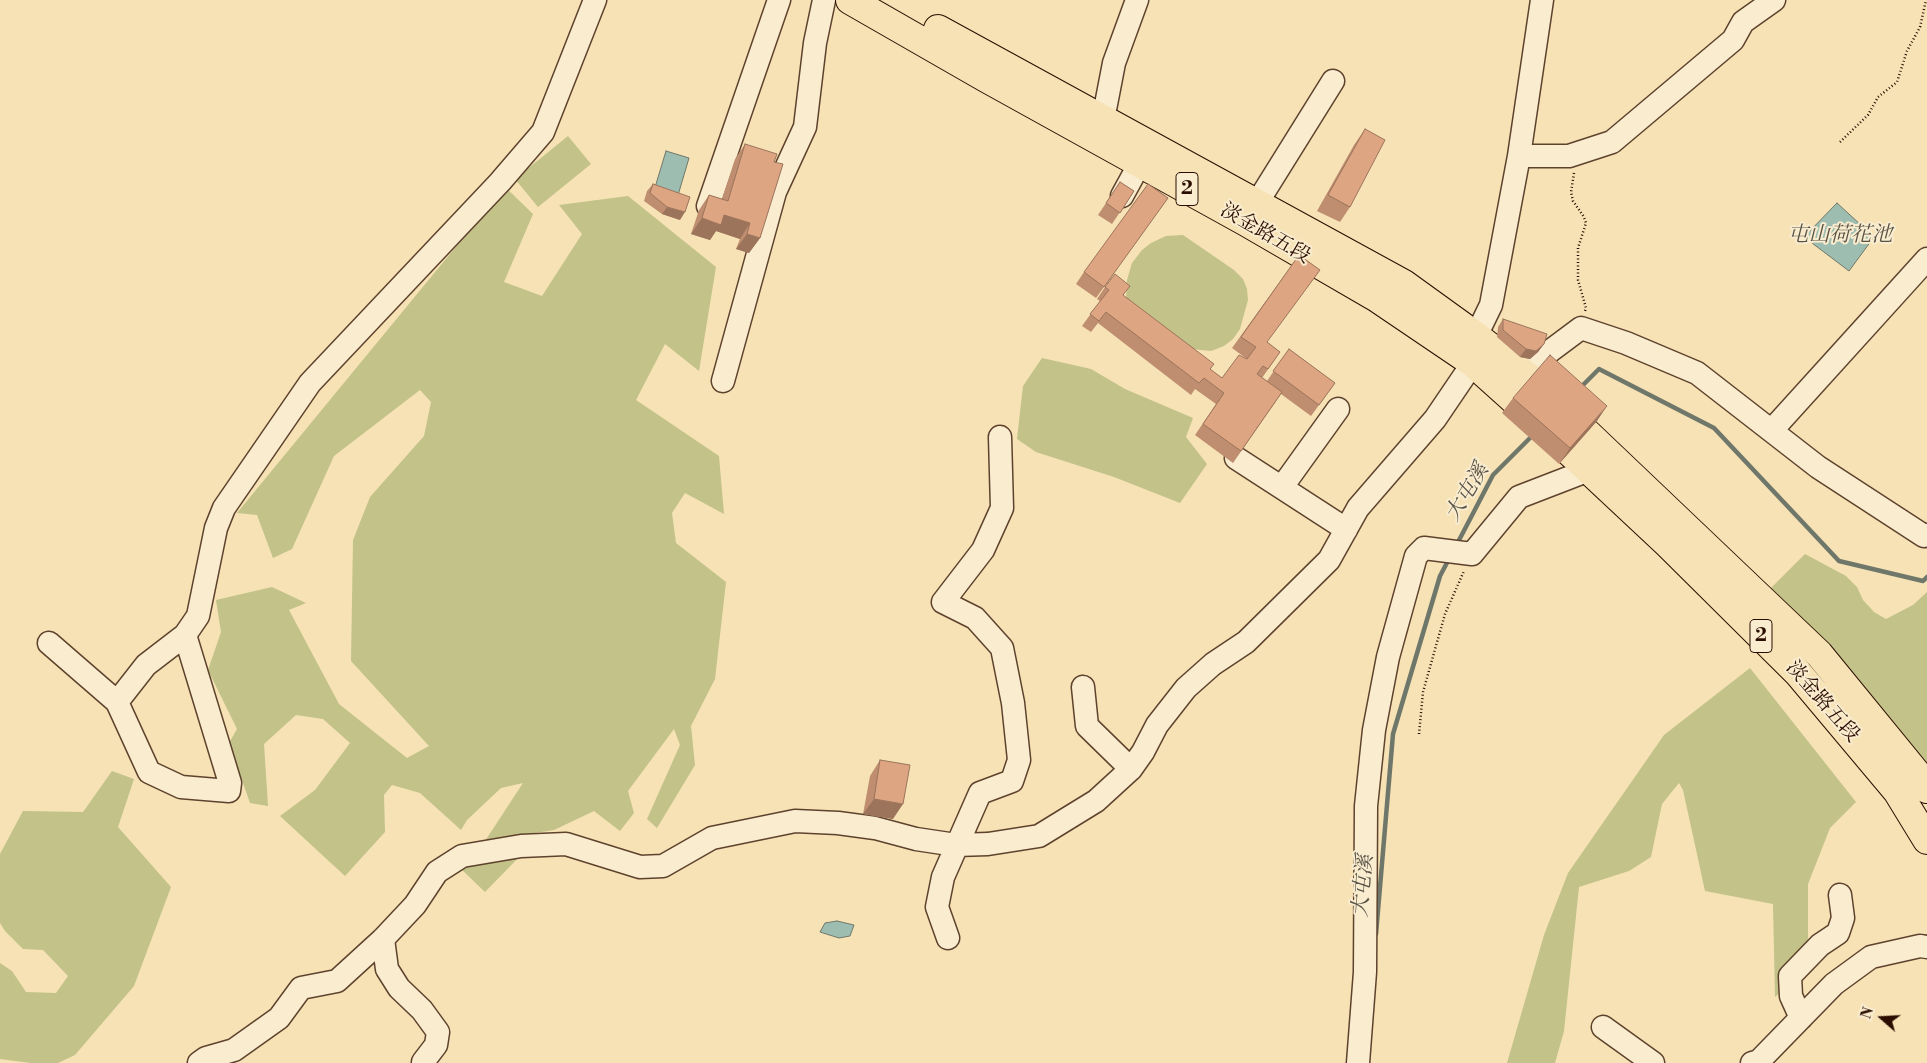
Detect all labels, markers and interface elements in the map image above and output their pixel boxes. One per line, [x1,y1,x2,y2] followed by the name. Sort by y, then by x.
[1176,172,1198,205] road number: 2
[1216,199,1314,269] street label: 淡金路五段
[1788,223,1892,249] water label: 屯山荷花池
[1441,460,1495,526] water label: 大屯溪
[1750,620,1772,652] road number: 2
[1780,656,1864,748] street label: 淡金路五段
[1349,854,1379,918] water label: 大屯溪
[1857,993,1907,1043] north arrow
[1858,1005,1878,1021] text: N

